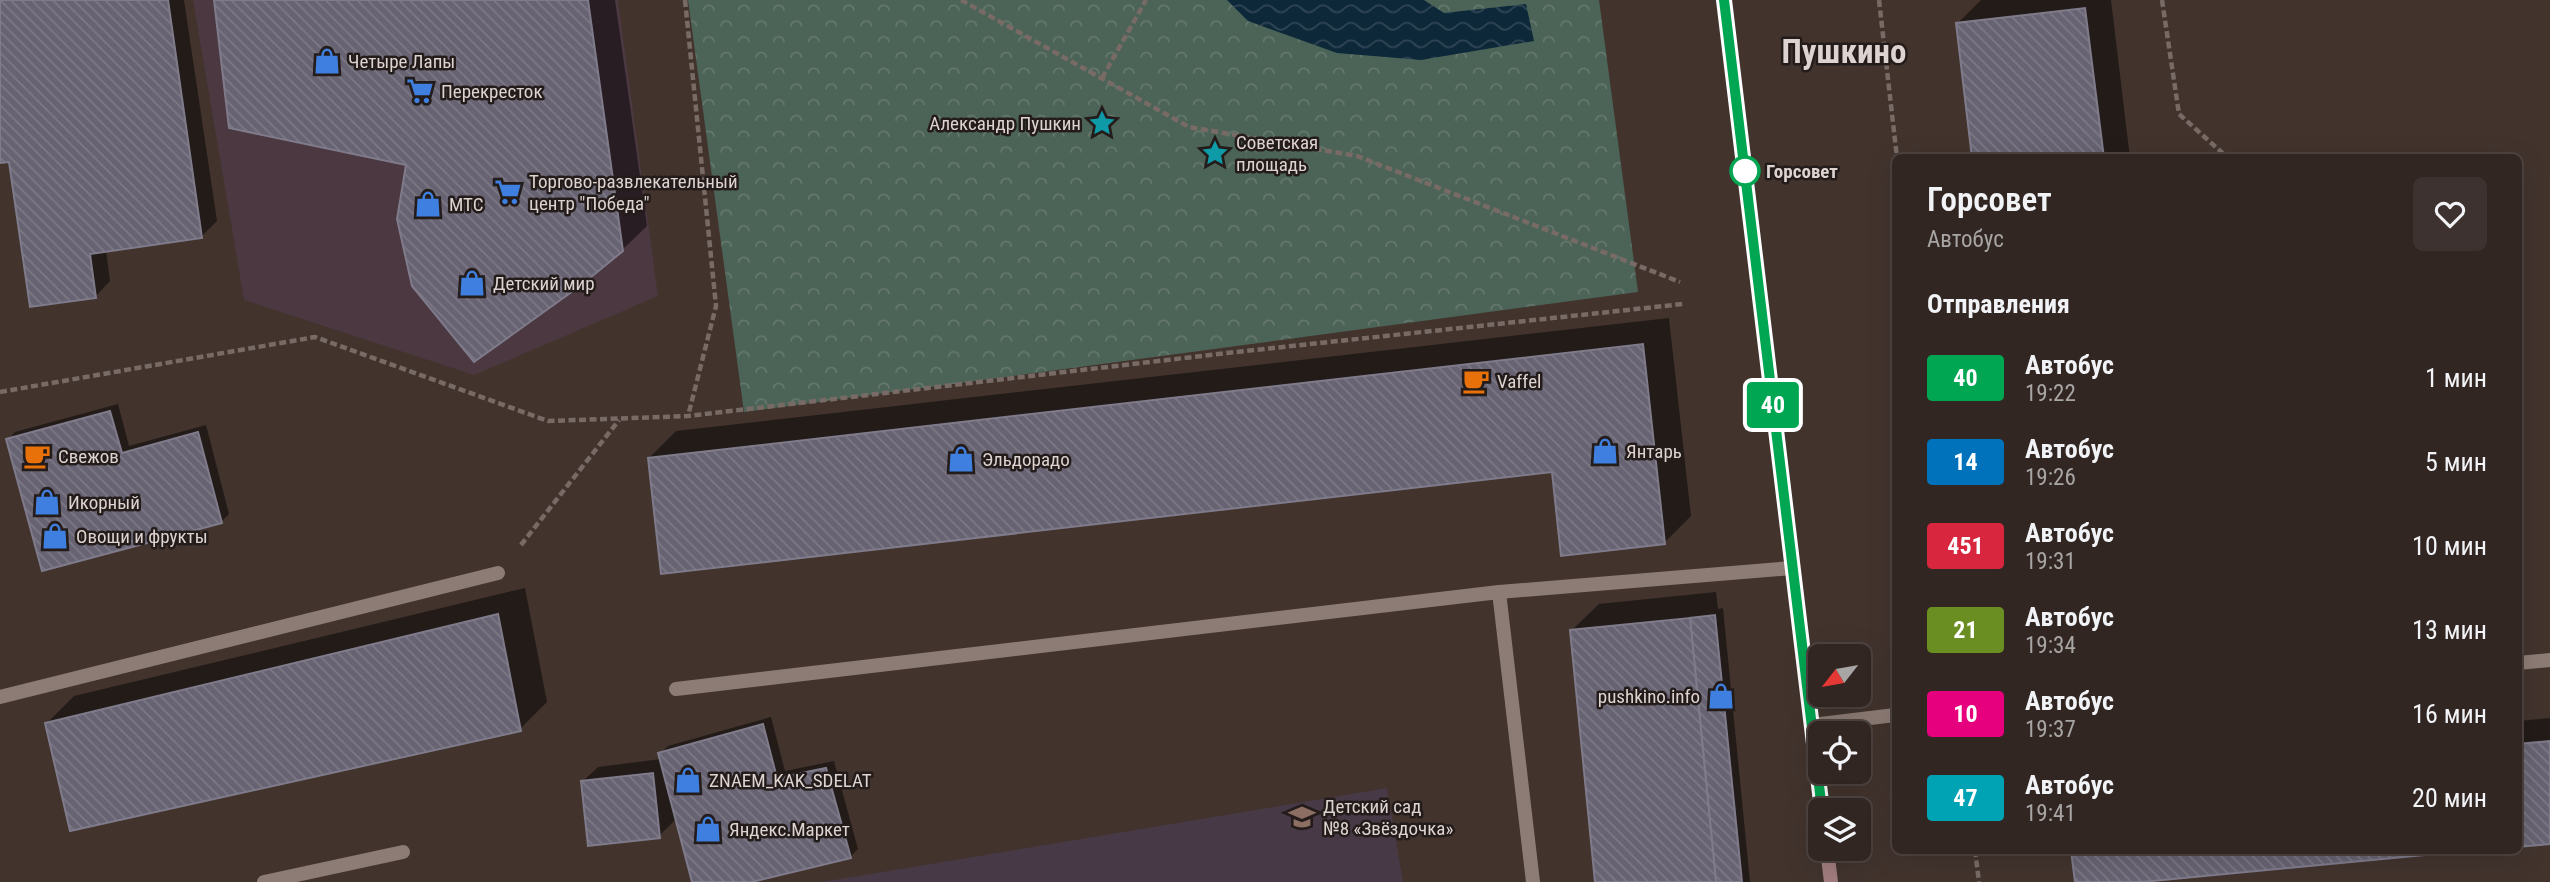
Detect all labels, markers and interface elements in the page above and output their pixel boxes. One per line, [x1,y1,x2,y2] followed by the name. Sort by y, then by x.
[1782,32,1906,71] district label: Пушкино
[312,46,342,76] shop icon: Четыре Лапы
[348,50,455,73] place label: Четыре Лапы
[405,76,435,106] supermarket icon: Перекресток
[441,80,543,103] place label: Перекресток
[1087,108,1117,138] place icon: Александр Пушкин
[929,112,1081,135] place label: Александр Пушкин
[1236,131,1318,176] place label: Советская площадь
[1200,138,1230,168] place icon: Советская площадь
[1730,156,1760,186] marker: Горсовет
[1766,160,1838,183] place label: Горсовет
[529,170,738,215] place label: Торгово-развлекательный центр "Победа"
[493,177,523,207] supermarket icon: Торгово-развлекательный центр "Победа"
[2413,177,2487,251] button: heart
[1927,180,2052,219] text: Горсовет
[413,189,443,219] shop icon: МТС
[449,193,483,216] place label: МТС
[1927,226,2004,253] text: Автобус
[457,268,487,298] shop icon: Детский мир
[493,272,595,295] place label: Детский мир
[1927,289,2070,319] text: Отправления
[2025,350,2114,380] text: Автобус
[2425,363,2487,393] text: 1 мин
[1953,364,1978,392] text: 40
[1461,366,1491,396] cafe icon: Vaffel
[1497,370,1541,393] place label: Vaffel
[2025,380,2076,407] text: 19:22
[1742,382,1804,428] line badge: 40
[1761,391,1785,419] text: 40
[2025,434,2114,464] text: Автобус
[1590,436,1620,466] shop icon: Янтарь
[1626,440,1682,463] place label: Янтарь
[22,441,52,471] cafe icon: Свежов
[946,444,976,474] shop icon: Эльдорадо
[58,445,119,468] place label: Свежов
[2425,447,2487,477] text: 5 мин
[982,448,1070,471] place label: Эльдорадо
[1953,448,1978,476] text: 14
[2025,464,2076,491] text: 19:26
[32,487,62,517] shop icon: Икорный
[68,491,140,514] place label: Икорный
[2025,518,2114,548] text: Автобус
[40,521,70,551] shop icon: Овощи и фрукты
[76,525,208,548] place label: Овощи и фрукты
[2412,531,2487,561] text: 10 мин
[1947,532,1984,560] text: 451
[2025,548,2076,575] text: 19:31
[2025,602,2114,632] text: Автобус
[2412,615,2487,645] text: 13 мин
[1953,616,1978,644] text: 21
[2025,632,2076,659] text: 19:34
[1808,644,1871,707] north arrow
[1808,644,1871,861] map controls
[1706,681,1736,711] shop icon: pushkino.info
[1598,685,1700,708] place label: pushkino.info
[2025,686,2114,716] text: Автобус
[2412,699,2487,729] text: 16 мин
[1953,700,1978,728] text: 10
[2025,716,2076,743] text: 19:37
[1808,721,1871,784] button: locate
[673,765,703,795] shop icon: ZNAEM_KAK_SDELAT
[709,769,872,792] place label: ZNAEM_KAK_SDELAT
[2025,770,2114,800] text: Автобус
[2412,783,2487,813] text: 20 мин
[1953,784,1978,812] text: 47
[1323,795,1453,840] place label: Детский сад №8 «Звёздочка»
[1808,798,1871,861] button: layers
[2025,800,2076,827] text: 19:41
[1287,802,1317,832] school or university icon: Детский сад №8 «Звёздочка»
[693,814,723,844] shop icon: Яндекс.Маркет
[729,818,850,841] place label: Яндекс.Маркет

